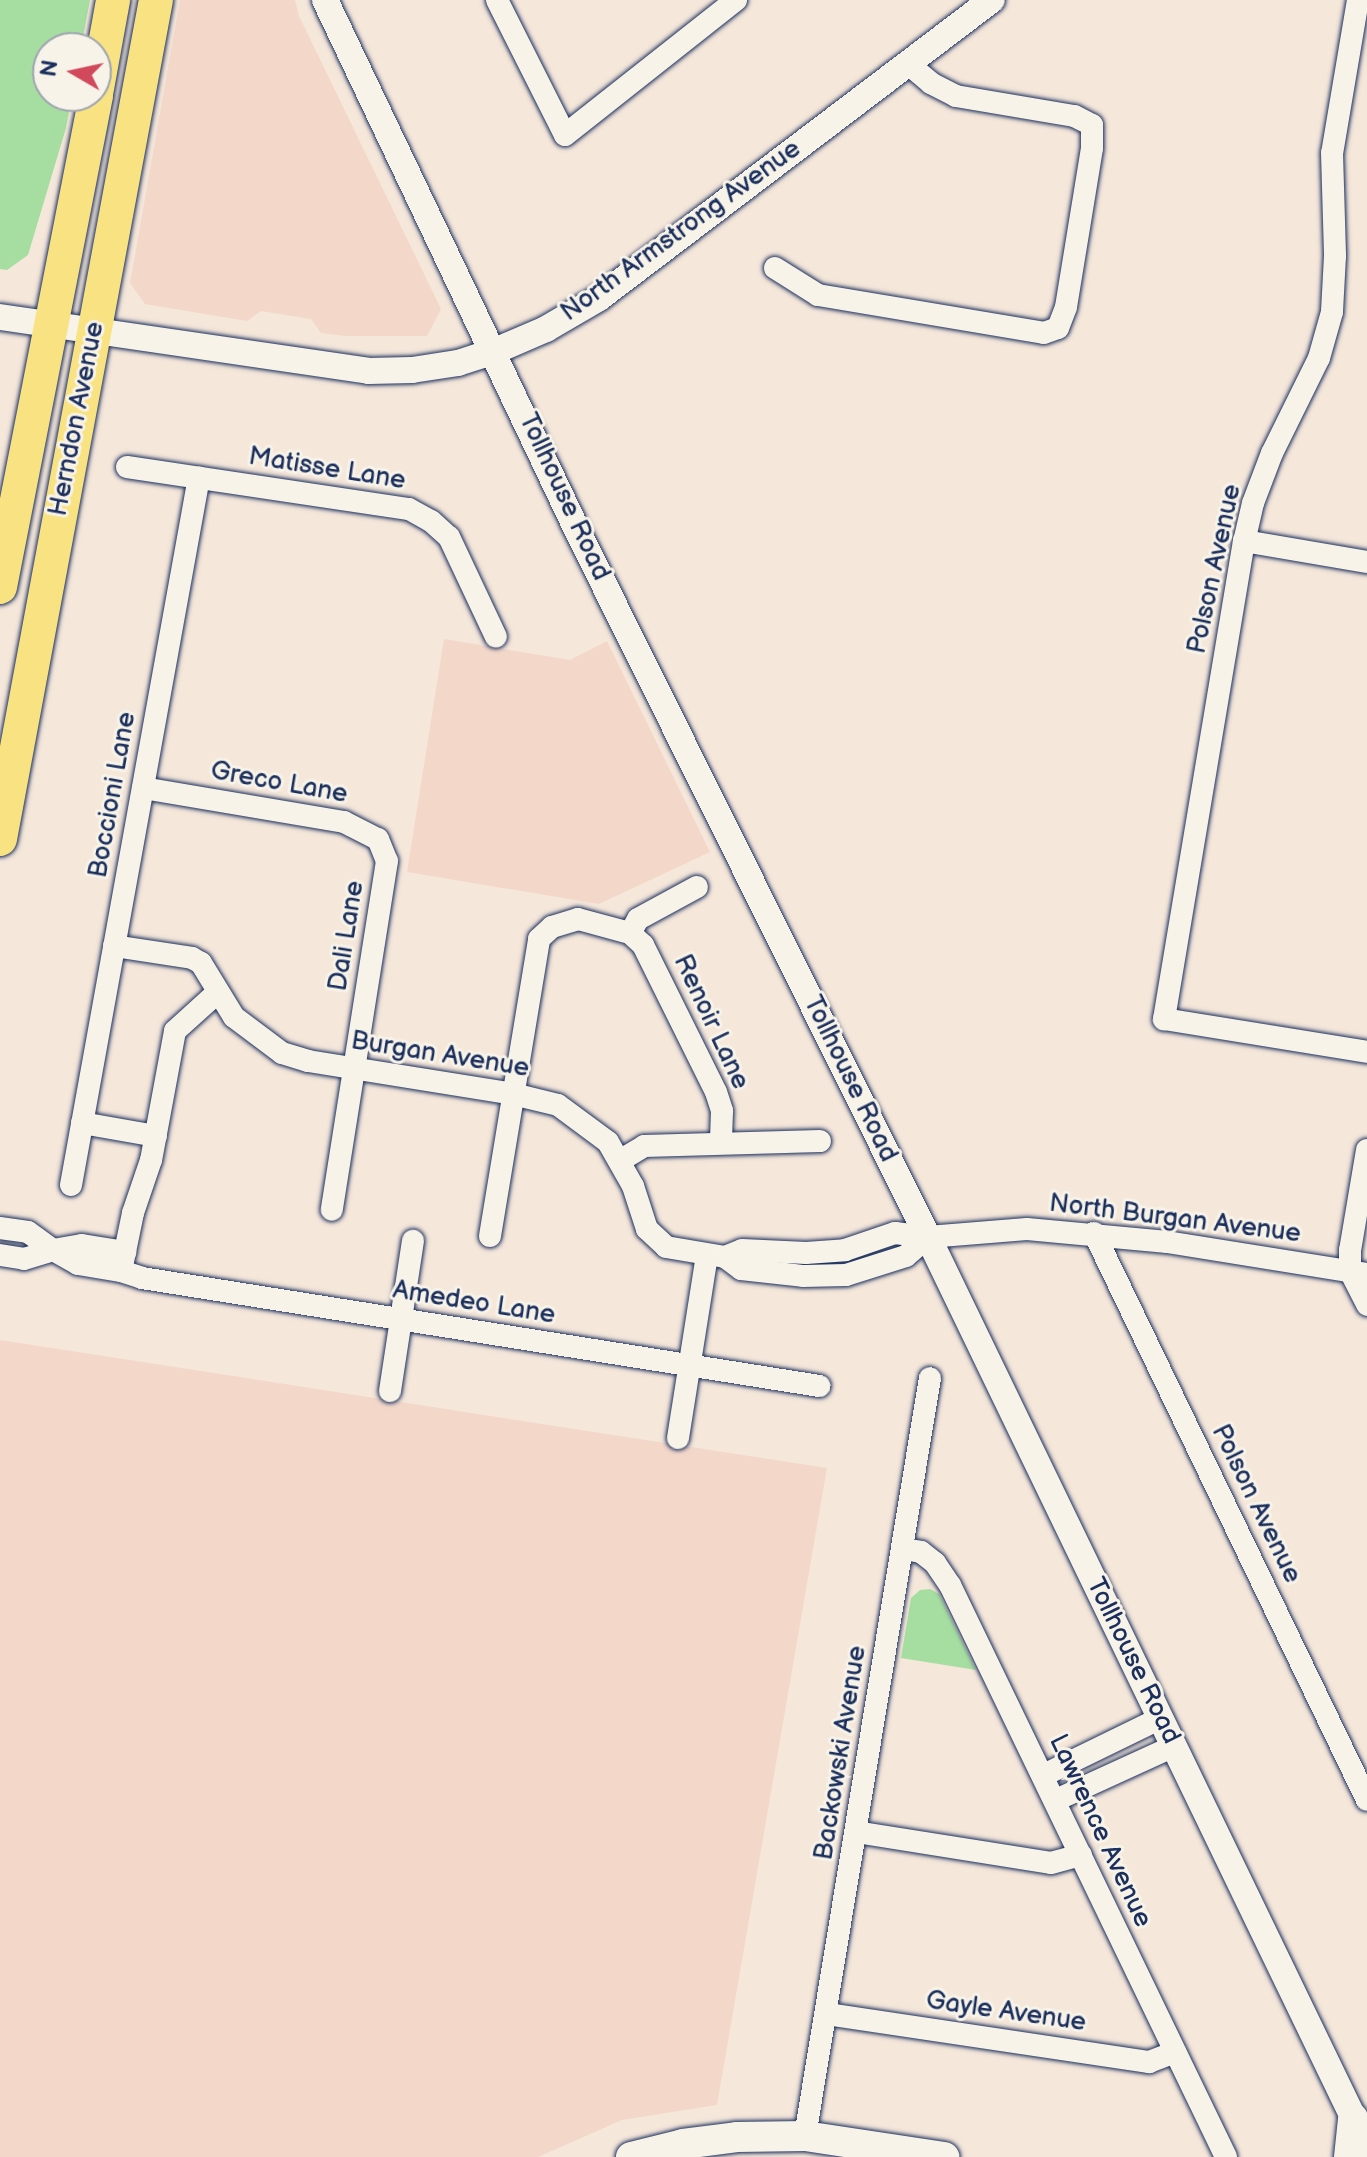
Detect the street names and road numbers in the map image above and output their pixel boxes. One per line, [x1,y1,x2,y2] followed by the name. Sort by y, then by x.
[555,134,807,328] street label: North Armstrong Avenue
[43,319,111,519] street label: Herndon Avenue
[512,408,616,586] street label: Tollhouse Road
[246,441,408,497] street label: Matisse Lane
[1182,481,1248,657] street label: Polson Avenue
[83,710,143,880] street label: Boccioni Lane
[208,756,350,810] street label: Greco Lane
[323,879,371,993] street label: Dali Lane
[666,950,756,1094] street label: Renoir Lane
[796,991,904,1167] street label: Tollhouse Road
[349,1026,531,1084] street label: Burgan Avenue
[1047,1188,1303,1250] street label: North Burgan Avenue
[391,1275,557,1331] street label: Amedeo Lane
[1204,1420,1308,1588] street label: Polson Avenue
[1079,1573,1187,1749] street label: Tollhouse Road
[809,1644,873,1862] street label: Backowski Avenue
[1042,1730,1158,1932] street label: Lawrence Avenue
[924,1985,1088,2039] street label: Gayle Avenue

